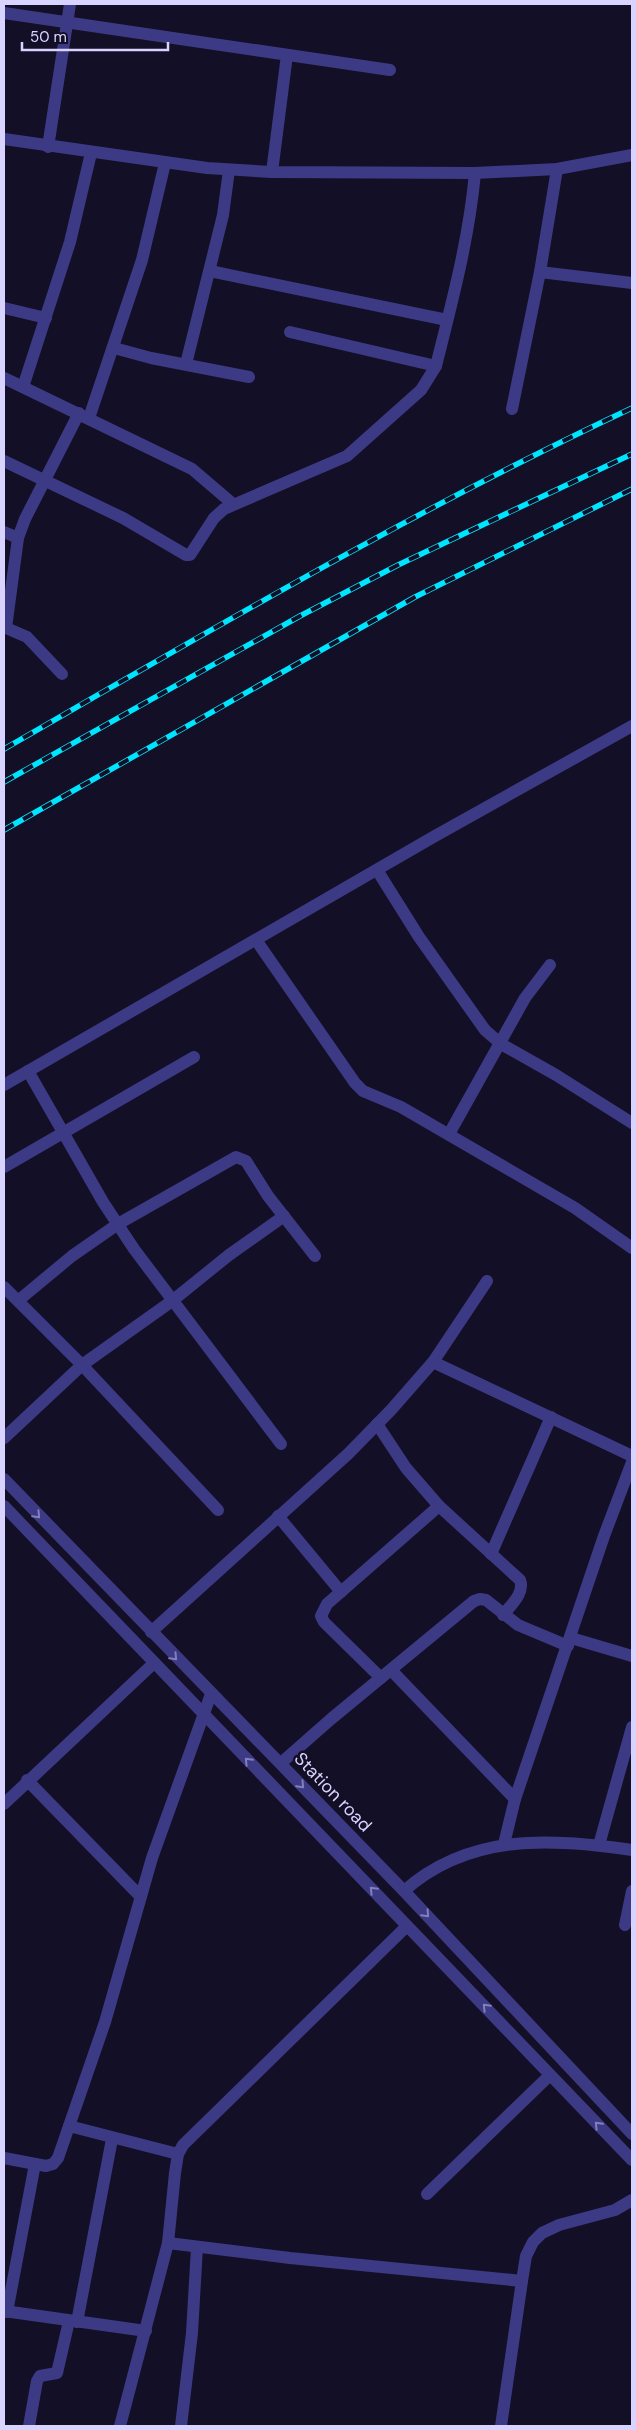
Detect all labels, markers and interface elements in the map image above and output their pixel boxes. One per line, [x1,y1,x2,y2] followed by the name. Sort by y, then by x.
[22,20,169,52] scale bar
[30,27,67,47] text: 50 m
[32,1509,41,1518] one-way arrow
[168,1651,177,1660] one-way arrow
[289,1747,377,1837] street label: Station road
[245,1758,254,1767] one-way arrow
[295,1779,304,1788] one-way arrow
[370,1887,379,1896] one-way arrow
[420,1909,429,1918] one-way arrow
[483,2004,492,2013] one-way arrow
[595,2121,604,2130] one-way arrow

